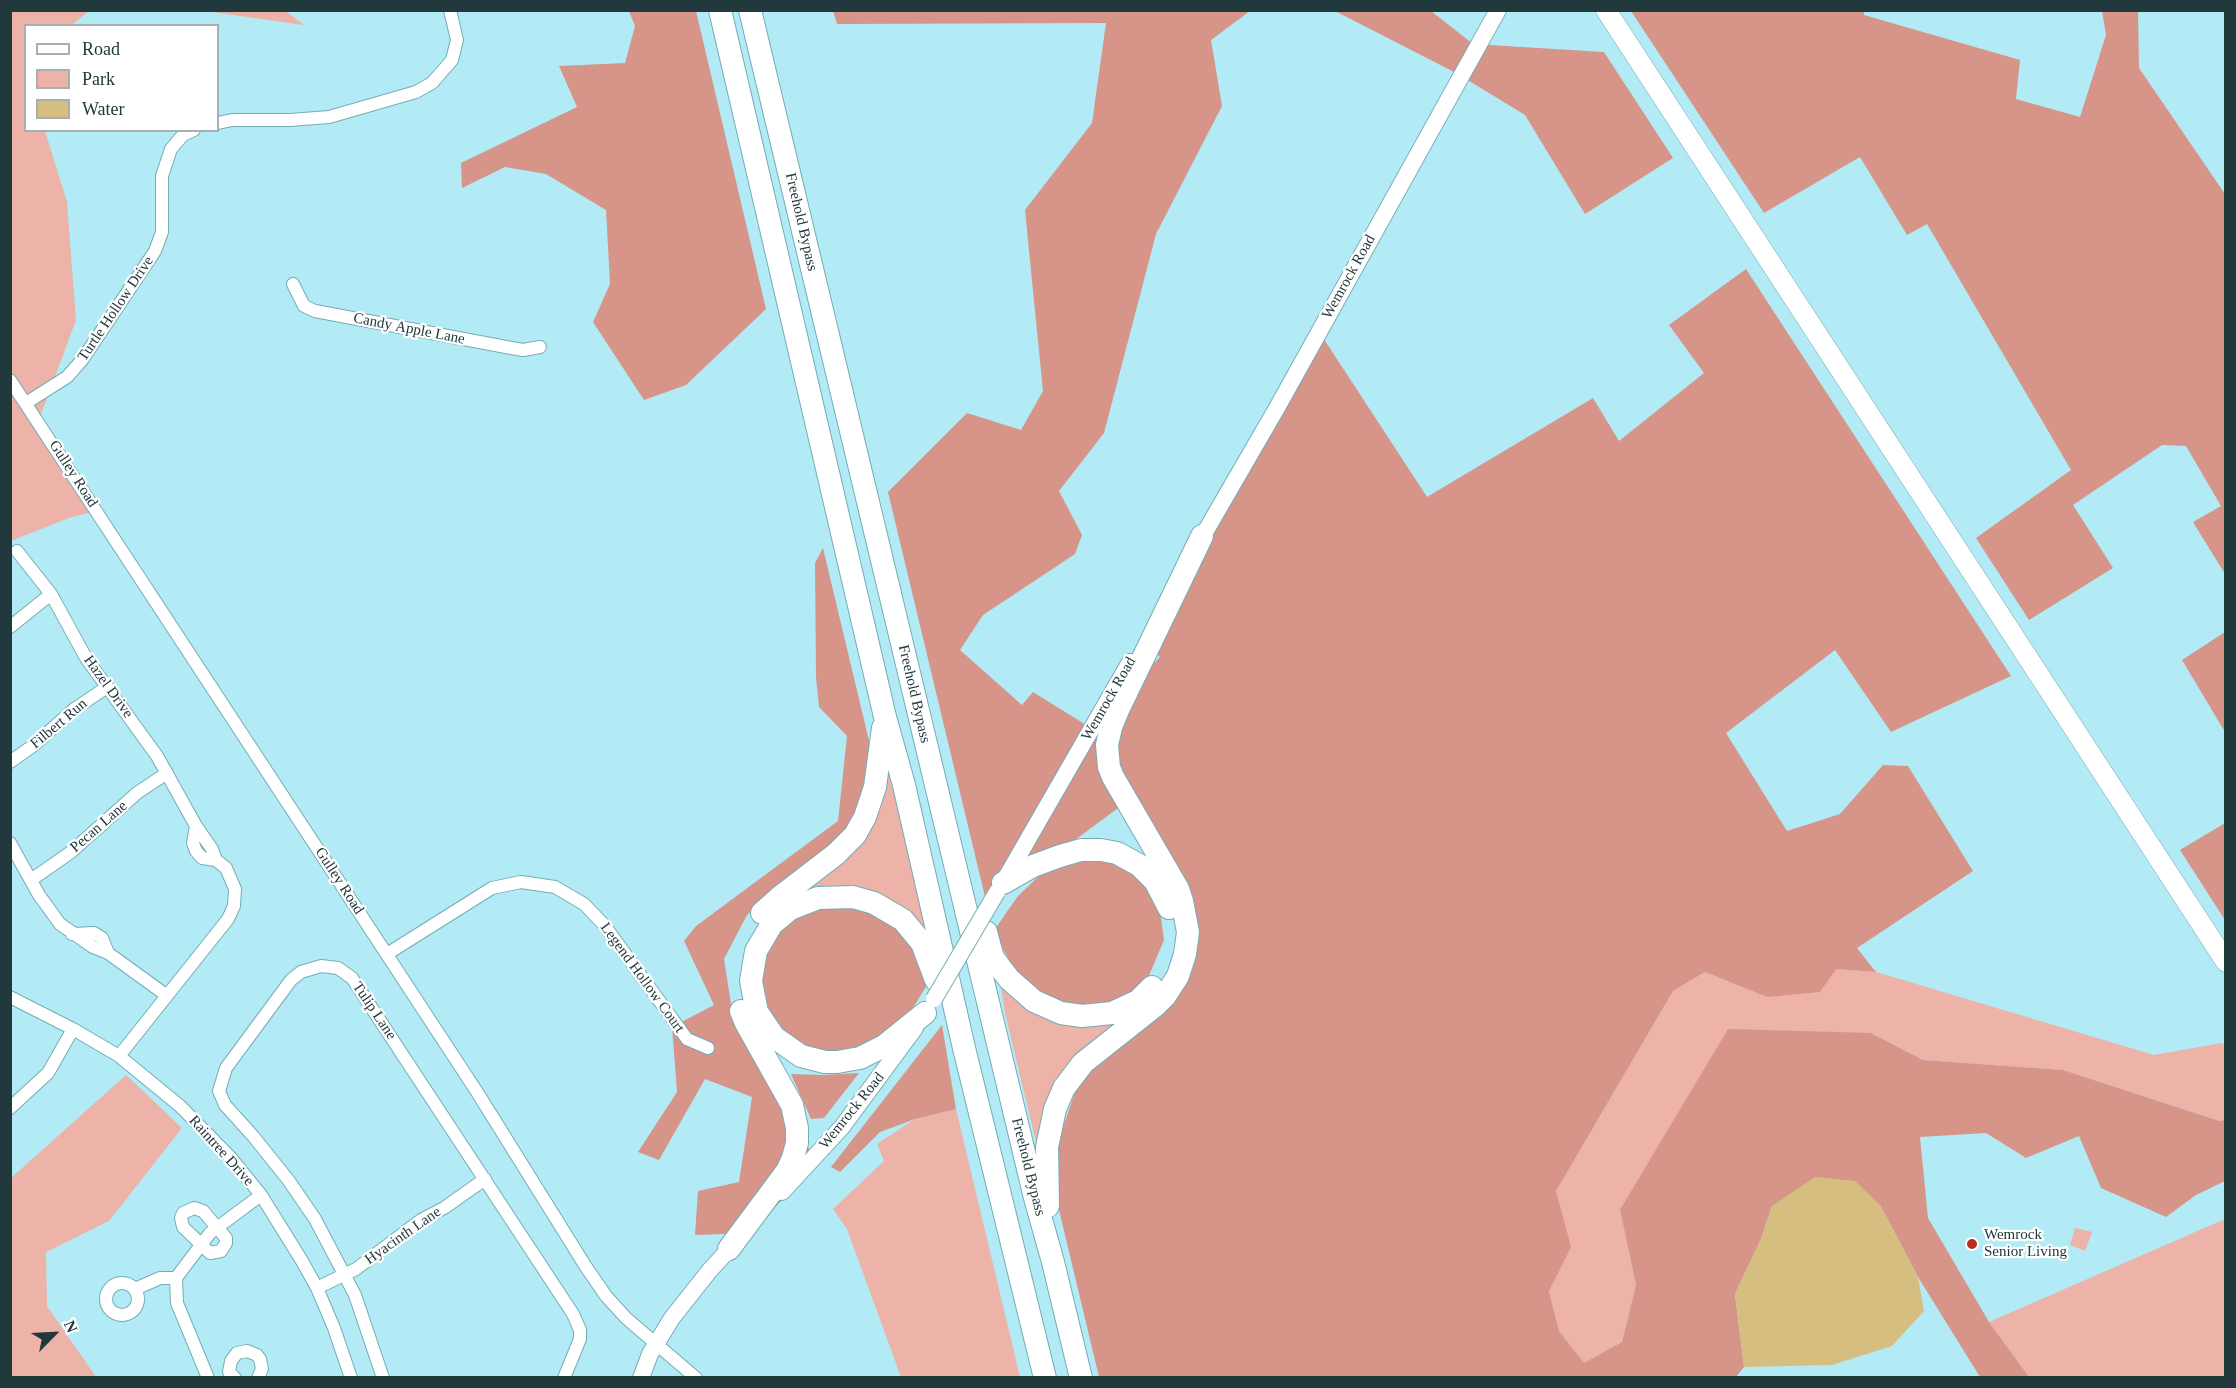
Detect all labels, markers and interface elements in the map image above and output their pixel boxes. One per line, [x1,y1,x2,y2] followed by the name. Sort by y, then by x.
[24,24,219,132] legend
[82,39,120,59] text: Road
[82,69,115,89] text: Park
[82,99,125,119] text: Water
[781,171,821,273] street label: Freehold Bypass
[1319,232,1379,322] street label: Wemrock Road
[74,253,158,365] street label: Turtle Hollow Drive
[352,309,466,349] street label: Candy Apple Lane
[45,437,101,511] street label: Gulley Road
[894,643,934,745] street label: Freehold Bypass
[79,652,137,722] street label: Hazel Drive
[1078,654,1140,744] street label: Wemrock Road
[27,695,91,753] street label: Filbert Run
[67,797,131,857] street label: Pecan Lane
[311,844,367,918] street label: Gulley Road
[596,919,688,1037] street label: Legend Hollow Court
[348,979,400,1043] street label: Tulip Lane
[816,1069,888,1153] street label: Wemrock Road
[185,1112,257,1190] street label: Raintree Drive
[1007,1116,1049,1218] street label: Freehold Bypass
[362,1203,444,1269] street label: Hyacinth Lane
[1984,1226,2067,1261] place label: Wemrock Senior Living
[1965,1237,1979,1251] marker: Wemrock Senior Living
[24,1304,84,1364] north arrow
[61,1318,81,1335] text: N

